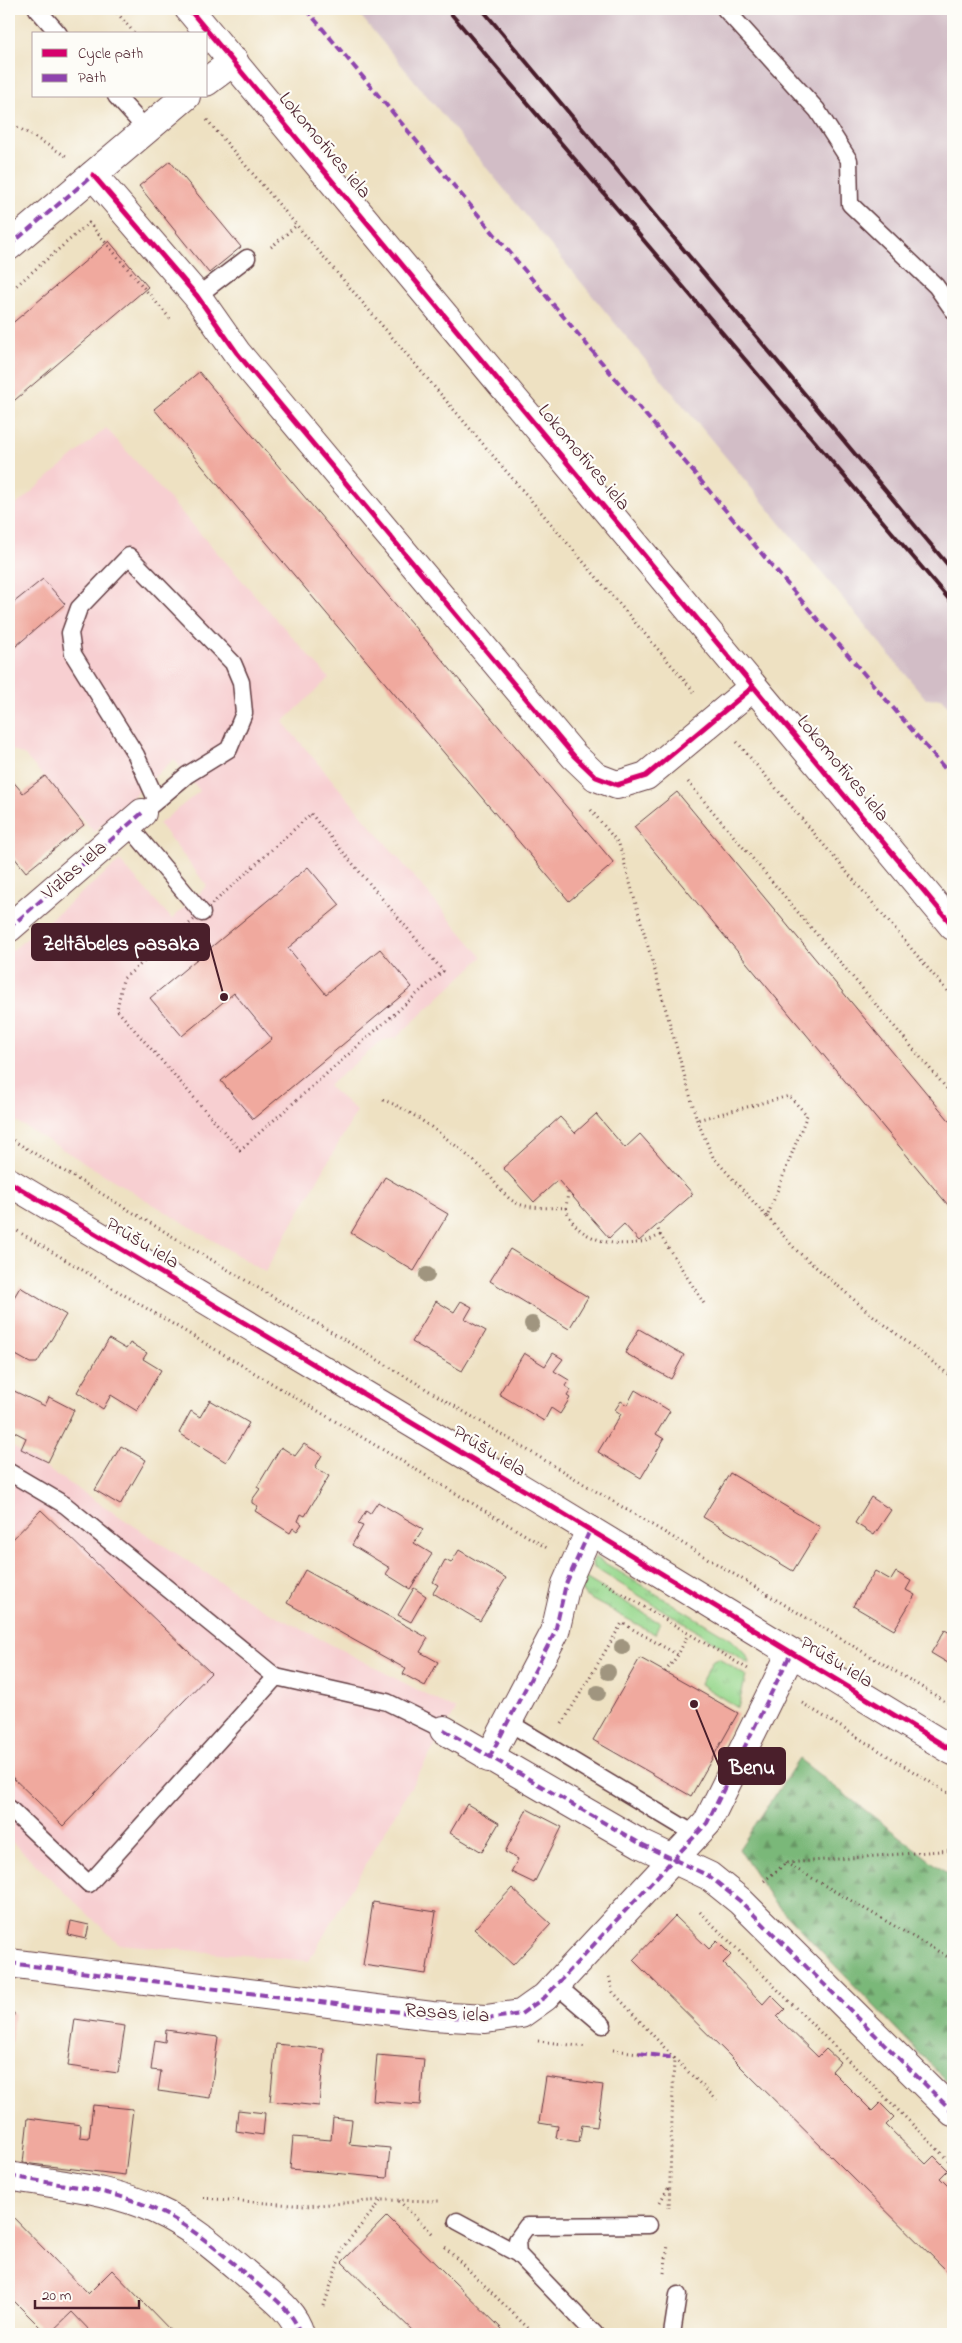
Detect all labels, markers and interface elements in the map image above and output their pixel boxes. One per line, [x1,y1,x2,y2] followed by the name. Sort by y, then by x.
[32,32,208,98] legend
[78,43,143,66] text: Cycle path
[78,67,106,89] text: Path
[271,86,377,206] street label: Lokomotīves iela
[530,398,636,518] street label: Lokomotīves iela
[789,709,895,829] street label: Lokomotīves iela
[35,834,114,908] street label: Vizlas iela
[32,924,209,960] callout: Zeltābeles pasaka
[42,930,200,960] text: Zeltābeles pasaka
[100,1211,184,1277] street label: Prūšu iela
[447,1419,531,1485] street label: Prūšu iela
[794,1630,878,1696] street label: Prūšu iela
[719,1748,785,1784] callout: Benu
[728,1754,775,1784] text: Benu
[404,1997,490,2031] street label: Rasas iela
[35,2278,139,2310] scale bar
[42,2285,72,2307] text: 20 m

